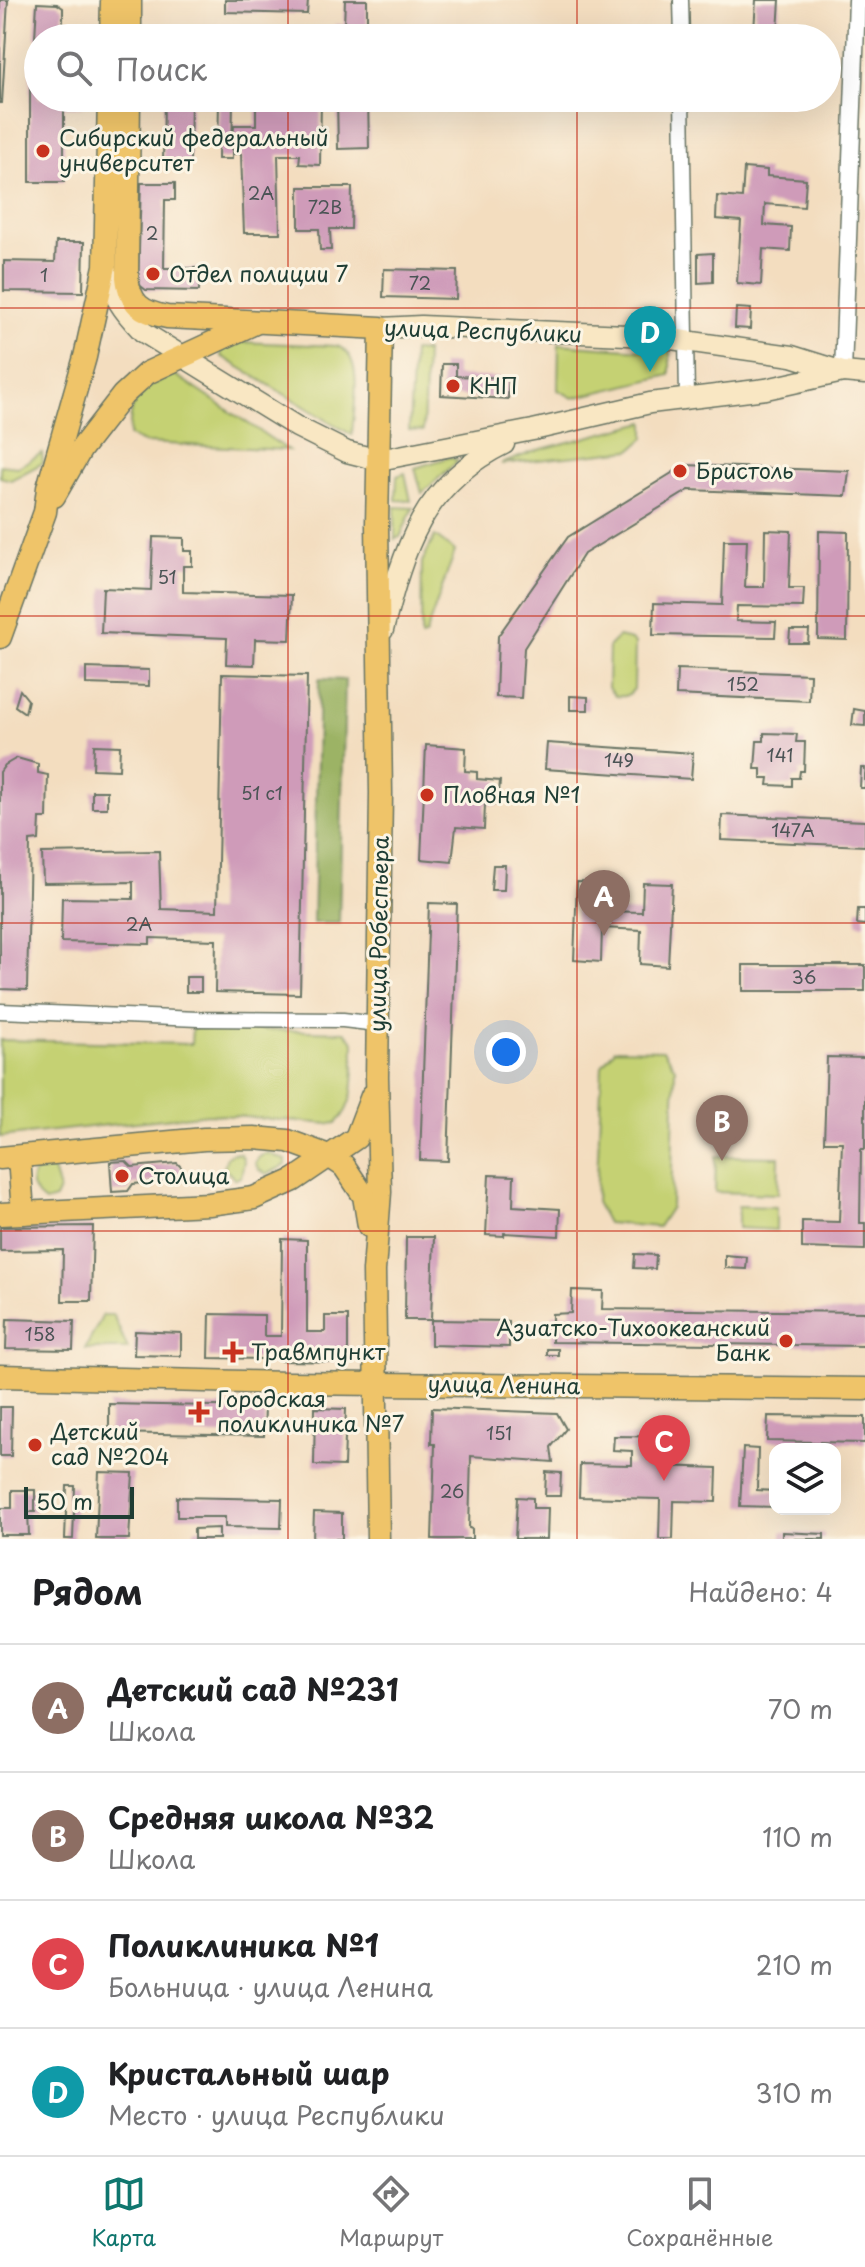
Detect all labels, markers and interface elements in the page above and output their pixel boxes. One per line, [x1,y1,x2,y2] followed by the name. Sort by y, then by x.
[24,24,841,112] search box
[52,46,96,90] icon: search
[116,46,207,91] text: Поиск
[59,120,329,178] place label: Сибирский федеральный университет
[34,142,52,160] marker: Сибирский федеральный университет
[248,179,274,206] house number: 2А
[308,193,342,220] house number: 72В
[146,219,158,246] house number: 2
[169,256,348,289] place label: Отдел полиции 7
[40,261,48,288] house number: 1
[144,265,162,283] marker: Отдел полиции 7
[409,269,431,296] house number: 72
[624,306,676,372] pin: D
[383,310,583,349] street label: улица Республики
[469,368,518,401] place label: КНП
[444,377,462,395] marker: КНП
[696,453,794,486] place label: Бристоль
[671,462,689,480] marker: Бристоль
[157,563,177,590] house number: 51
[727,670,759,697] house number: 152
[767,741,793,768] house number: 141
[604,746,634,773] house number: 149
[443,777,580,810] place label: Пловная №1
[241,779,283,806] house number: 51 с1
[418,786,436,804] marker: Пловная №1
[771,816,815,843] house number: 147А
[359,835,396,1032] street label: улица Робеспьера
[578,870,630,936] pin: A
[126,910,152,937] house number: 2А
[792,963,816,990] house number: 36
[486,1032,526,1072] your location
[696,1095,748,1161] pin: B
[138,1158,230,1191] place label: Столица
[113,1167,131,1185] marker: Столица
[496,1310,771,1368] place label: Азиатско-Тихоокеанский Банк
[25,1320,55,1347] house number: 158
[777,1332,795,1350] marker: Азиатско-Тихоокеанский Банк
[251,1334,386,1367] place label: Травмпункт
[222,1341,244,1363] marker: Травмпункт
[427,1366,581,1401] street label: улица Ленина
[217,1381,404,1439] place label: Городская поликлиника №7
[188,1401,210,1423] marker: Городская поликлиника №7
[50,1414,170,1472] place label: Детский сад №204
[638,1415,690,1481] pin: C
[486,1419,512,1446] house number: 151
[26,1436,44,1454] marker: Детский сад №204
[769,1443,841,1515] map controls
[769,1443,841,1515] button: layers
[440,1477,464,1504] house number: 26
[24,1483,134,1519] scale bar
[36,1484,93,1517] text: 50 m
[32,1565,143,1617] text: Рядом
[688,1572,833,1611] text: Найдено: 4
[108,1666,399,1711] text: Детский сад №231
[48,1689,68,1728] text: A
[768,1689,833,1728] text: 70 m
[108,1711,195,1750] text: Школа
[108,1794,434,1839] text: Средняя школа №32
[49,1817,67,1856] text: B
[762,1817,833,1856] text: 110 m
[108,1839,195,1878] text: Школа
[108,1922,379,1967] text: Поликлиника №1
[48,1945,68,1984] text: C
[756,1945,833,1984] text: 210 m
[108,1967,433,2006] text: Больница · улица Ленина
[108,2050,390,2095] text: Кристальный шар
[48,2073,68,2112] text: D
[755,2073,833,2112] text: 310 m
[108,2095,445,2134] text: Место · улица Республики
[92,2172,156,2253] tab: Карта
[339,2172,443,2253] tab: Маршрут
[626,2172,773,2253] tab: Сохранённые

